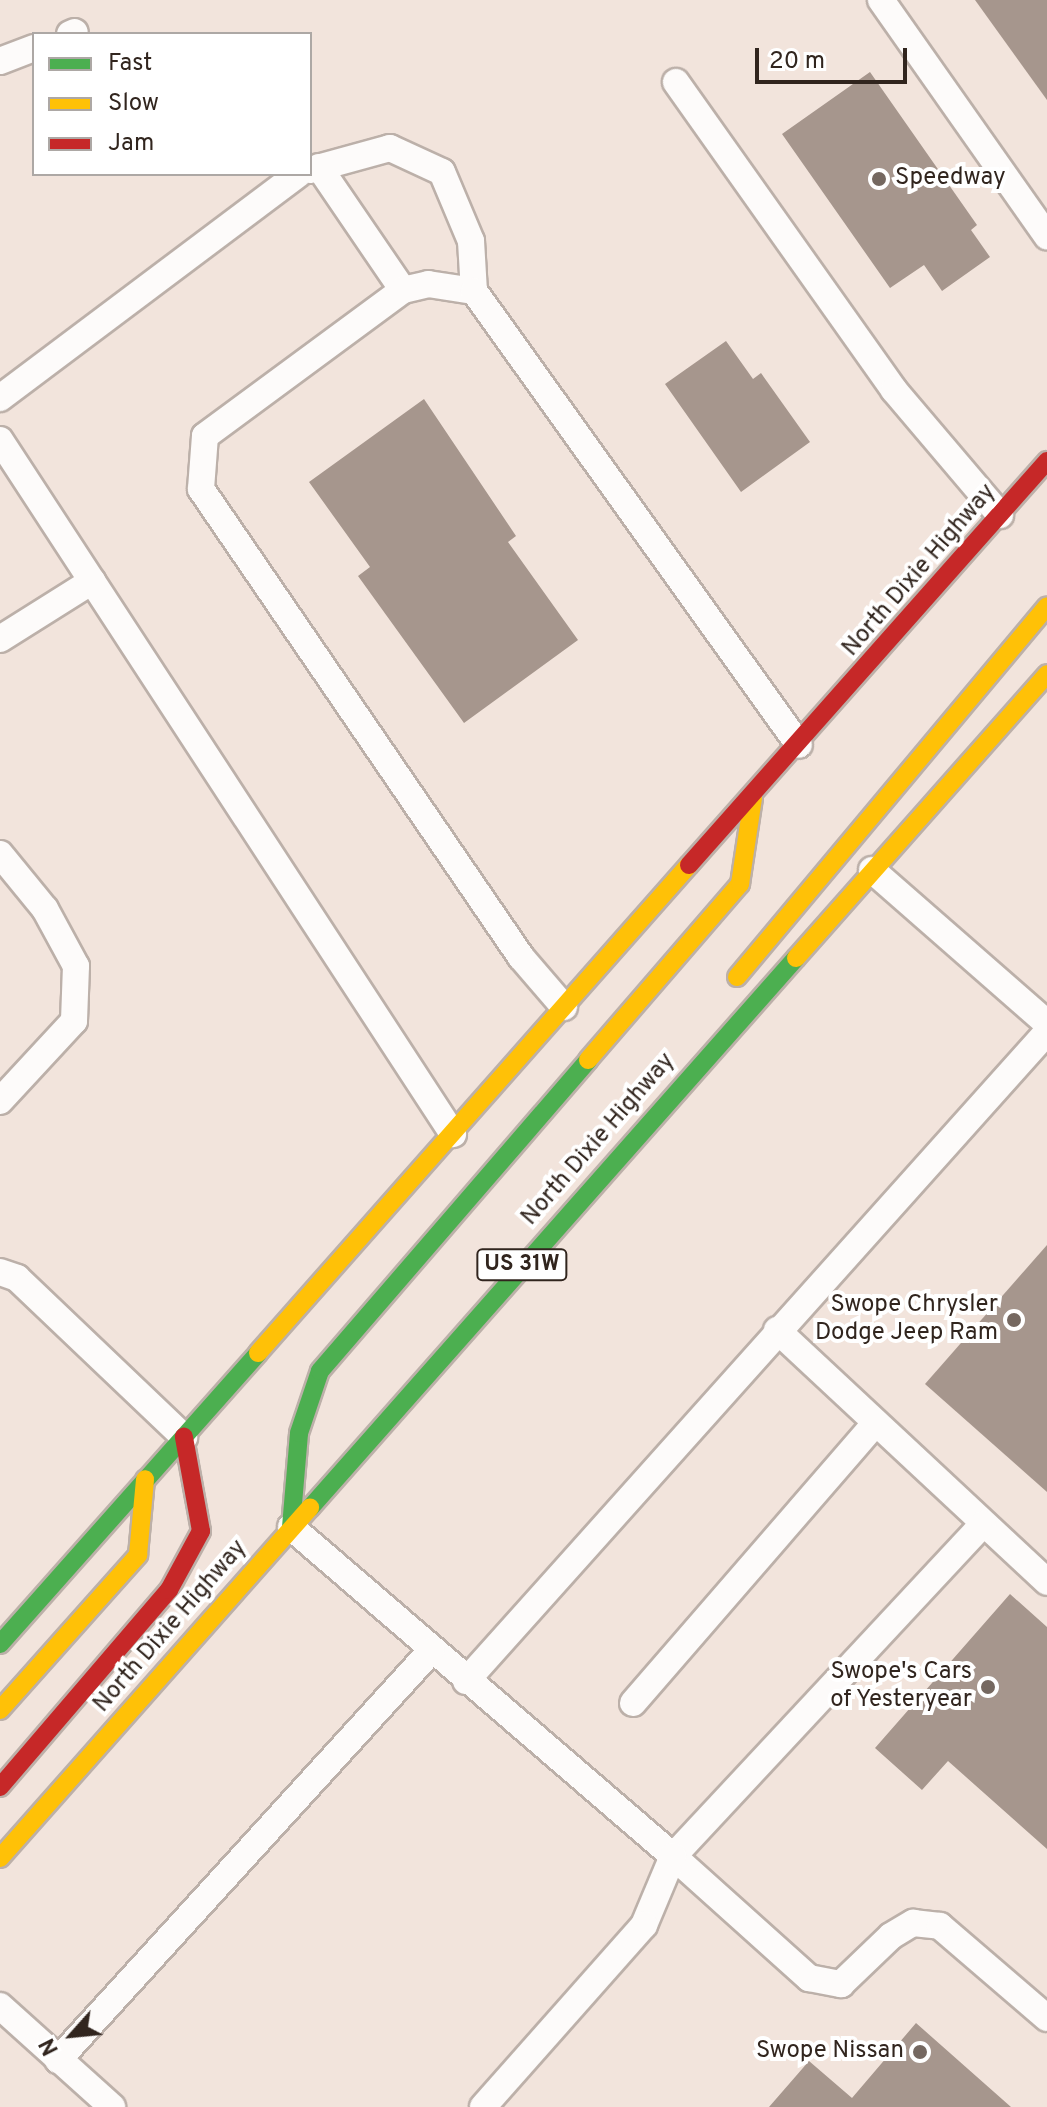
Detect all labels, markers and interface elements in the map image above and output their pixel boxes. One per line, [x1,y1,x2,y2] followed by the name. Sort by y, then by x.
[32,32,312,176] legend
[759,32,911,82] scale bar
[769,47,825,77] text: 20 m
[108,49,152,79] text: Fast
[108,89,159,119] text: Slow
[108,129,154,159] text: Jam
[895,165,1006,193] place label: Speedway
[870,170,888,188] marker: Speedway
[837,479,1003,663] street label: North Dixie Highway
[516,1048,682,1232] street label: North Dixie Highway
[476,1247,568,1283] road number: US 31W
[815,1292,998,1348] place label: Swope Chrysler Dodge Jeep Ram
[1005,1311,1023,1329] marker: Swope Chrysler Dodge Jeep Ram
[88,1535,254,1719] street label: North Dixie Highway
[829,1659,972,1715] place label: Swope's Cars of Yesteryear
[979,1678,997,1696] marker: Swope's Cars of Yesteryear
[32,1995,112,2075] north arrow
[35,2033,66,2059] text: N
[756,2038,904,2066] place label: Swope Nissan
[911,2043,929,2061] marker: Swope Nissan

